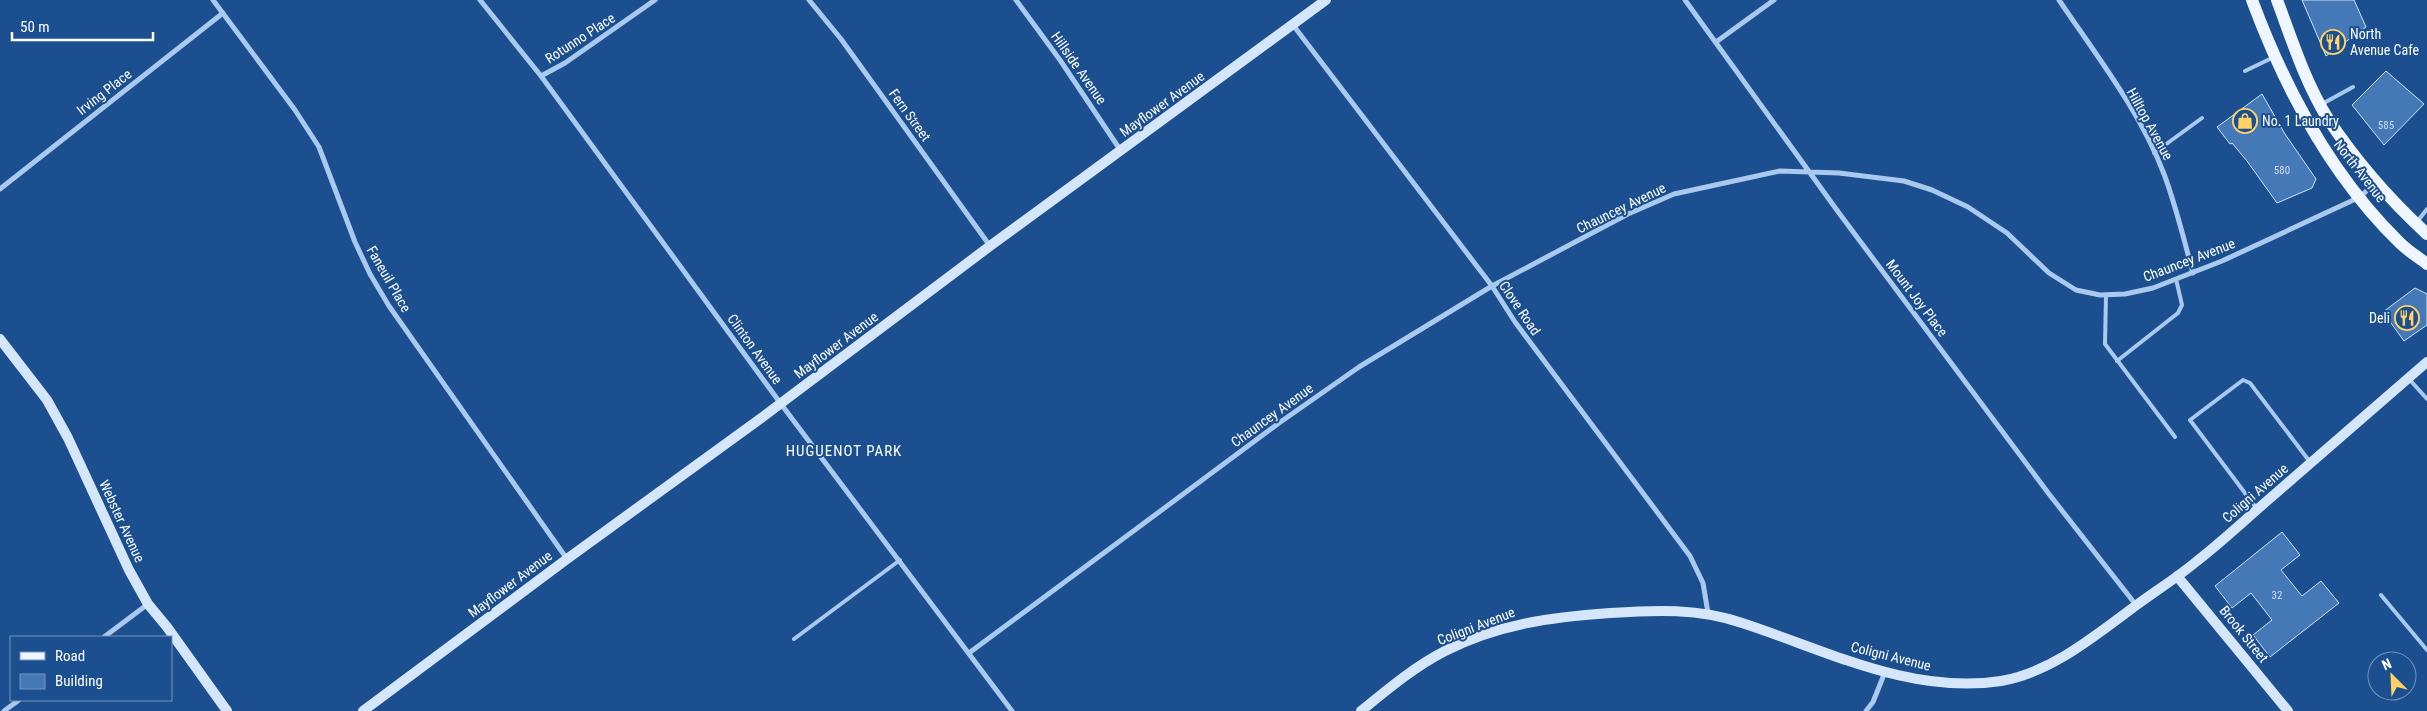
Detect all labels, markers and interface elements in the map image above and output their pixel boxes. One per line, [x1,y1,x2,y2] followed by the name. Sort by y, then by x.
[542,9,618,66] street label: Rotunno Place
[12,10,154,42] scale bar
[20,18,50,36] text: 50 m
[2350,26,2419,58] place label: North Avenue Cafe
[1048,29,1110,108] street label: Hillside Avenue
[2320,29,2346,55] restaurant icon: North Avenue Cafe
[74,66,135,118] street label: Irving Place
[1117,68,1208,140] street label: Mayflower Avenue
[2124,85,2177,163] street label: Hilltop Avenue
[886,86,934,144] street label: Fern Street
[2232,108,2258,134] shop icon: No. 1 Laundry
[2262,113,2339,129] place label: No. 1 Laundry
[2378,119,2394,132] house number: 585
[2331,137,2390,206] street label: North Avenue
[2274,164,2290,177] house number: 580
[1574,179,1669,237] street label: Chauncey Avenue
[2141,235,2238,285] street label: Chauncey Avenue
[364,243,415,315] street label: Faneuil Place
[1883,256,1951,340] street label: Mount Joy Place
[1496,278,1544,338] street label: Clove Road
[2394,305,2420,331] restaurant icon: Deli
[791,308,881,382] street label: Mayflower Avenue
[2369,310,2390,326] place label: Deli
[724,311,786,387] street label: Clinton Avenue
[1228,380,1316,450] street label: Chauncey Avenue
[786,442,902,460] district label: HUGUENOT PARK
[2219,460,2291,526] street label: Coligni Avenue
[96,477,148,565] street label: Webster Avenue
[465,547,555,621] street label: Mayflower Avenue
[2272,589,2282,602] house number: 32
[2216,602,2272,666] street label: Brook Street
[1435,604,1517,648] street label: Coligni Avenue
[10,636,172,701] legend
[1849,638,1933,674] street label: Coligni Avenue
[55,647,85,665] text: Road
[2367,651,2417,701] north arrow
[2380,655,2394,673] text: N
[55,672,103,690] text: Building

